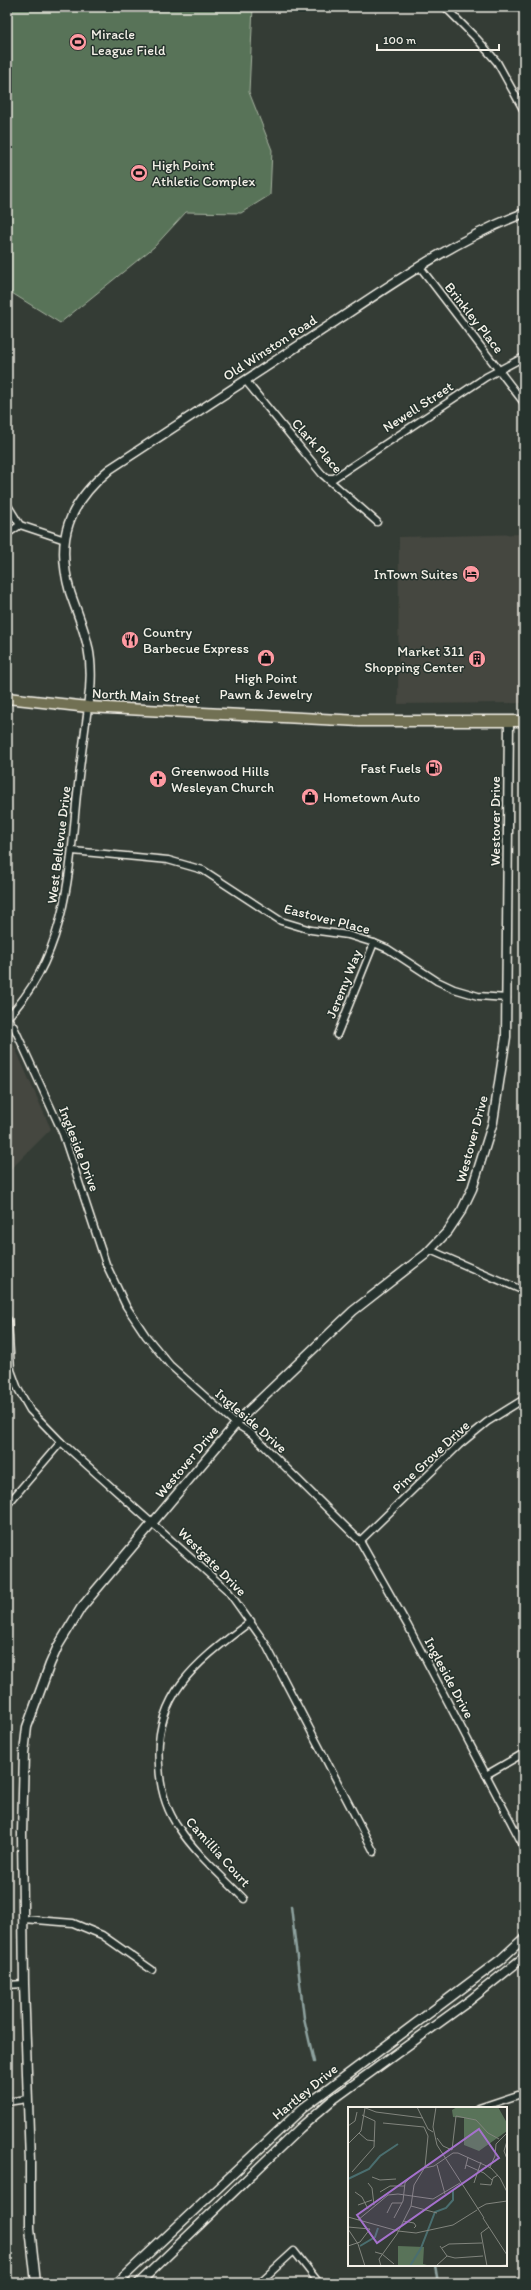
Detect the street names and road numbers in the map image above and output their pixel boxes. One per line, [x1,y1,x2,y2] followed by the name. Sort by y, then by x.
[441,279,507,357] street label: Brinkley Place
[220,311,320,385] street label: Old Winston Road
[380,378,456,436] street label: Newell Street
[288,415,346,477] street label: Clark Place
[92,685,200,707] street label: North Main Street
[487,776,504,866] street label: Westover Drive
[43,785,75,905] street label: West Bellevue Drive
[282,900,372,938] street label: Eastover Place
[323,947,366,1021] street label: Jeremy Way
[452,1093,492,1185] street label: Westover Drive
[55,1104,103,1194] street label: Ingleside Drive
[212,1385,291,1457] street label: Ingleside Drive
[389,1417,473,1497] street label: Pine Grove Drive
[152,1422,223,1502] street label: Westover Drive
[174,1524,250,1600] street label: Westgate Drive
[420,1634,478,1722] street label: Ingleside Drive
[182,1814,254,1890] street label: Camillia Court
[269,2060,341,2124] street label: Hartley Drive

